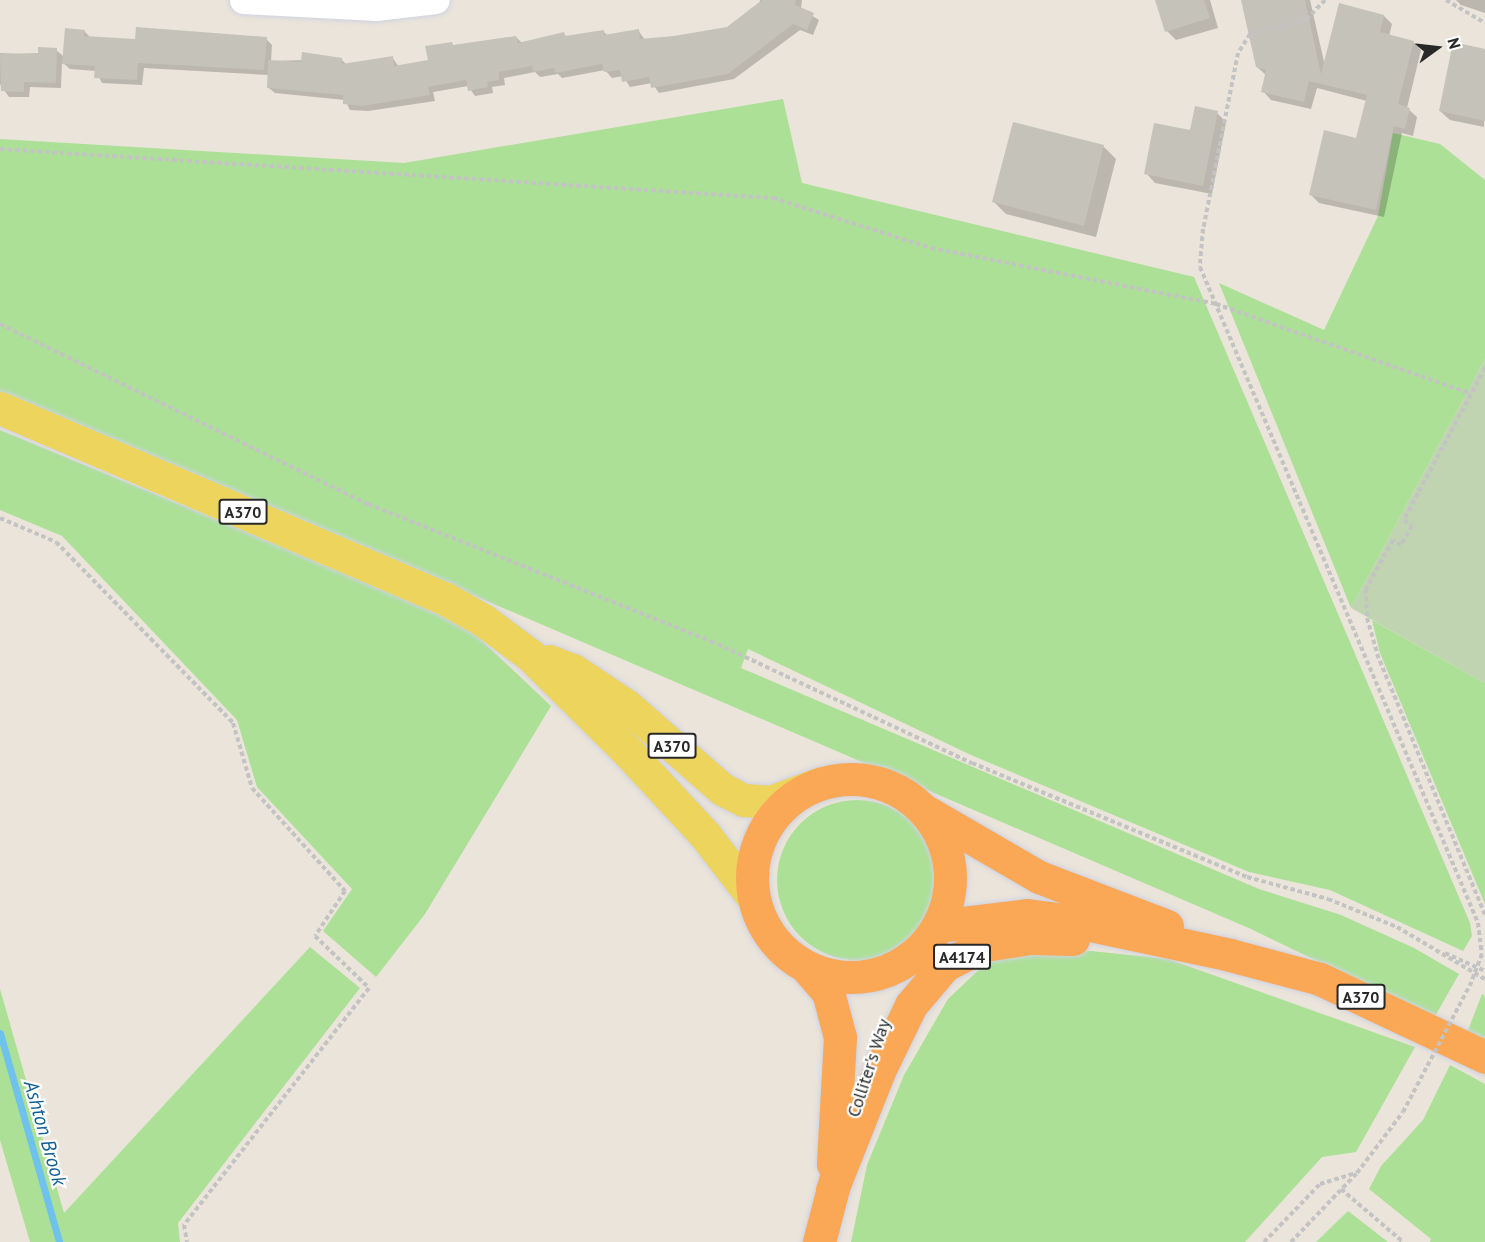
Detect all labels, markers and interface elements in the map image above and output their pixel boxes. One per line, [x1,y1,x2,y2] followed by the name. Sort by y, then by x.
[1407,18,1467,78] north arrow
[1443,36,1465,51] text: N
[218,499,268,525] road number: A370
[646,733,698,759] road number: A370
[932,944,992,970] road number: A4174
[1336,984,1386,1010] road number: A370
[843,1016,895,1120] street label: Colliter's Way
[19,1078,71,1188] water label: Ashton Brook

